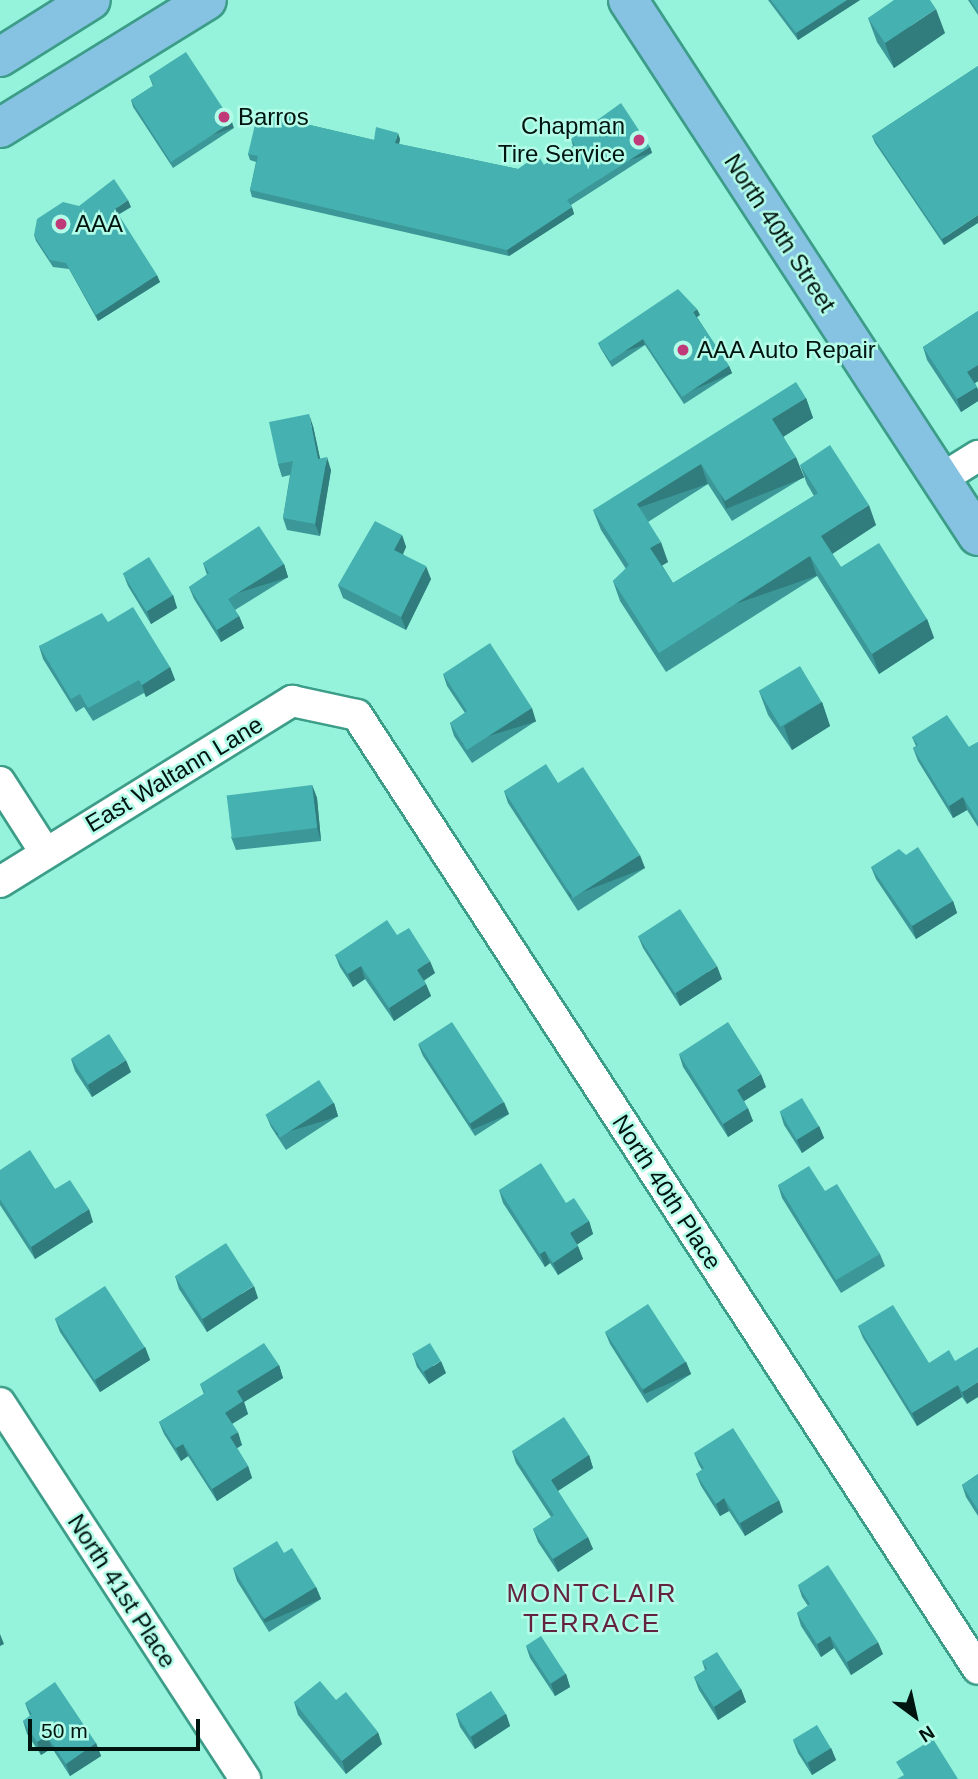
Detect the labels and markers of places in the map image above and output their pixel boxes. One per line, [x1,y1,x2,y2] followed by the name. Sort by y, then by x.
[238,103,309,131] place label: Barros
[216,109,232,125] marker: Barros
[498,112,625,168] place label: Chapman Tire Service
[631,132,647,148] marker: Chapman Tire Service
[75,210,123,238] place label: AAA
[53,216,69,232] marker: AAA
[697,336,878,364] place label: AAA Auto Repair
[675,342,691,358] marker: AAA Auto Repair

